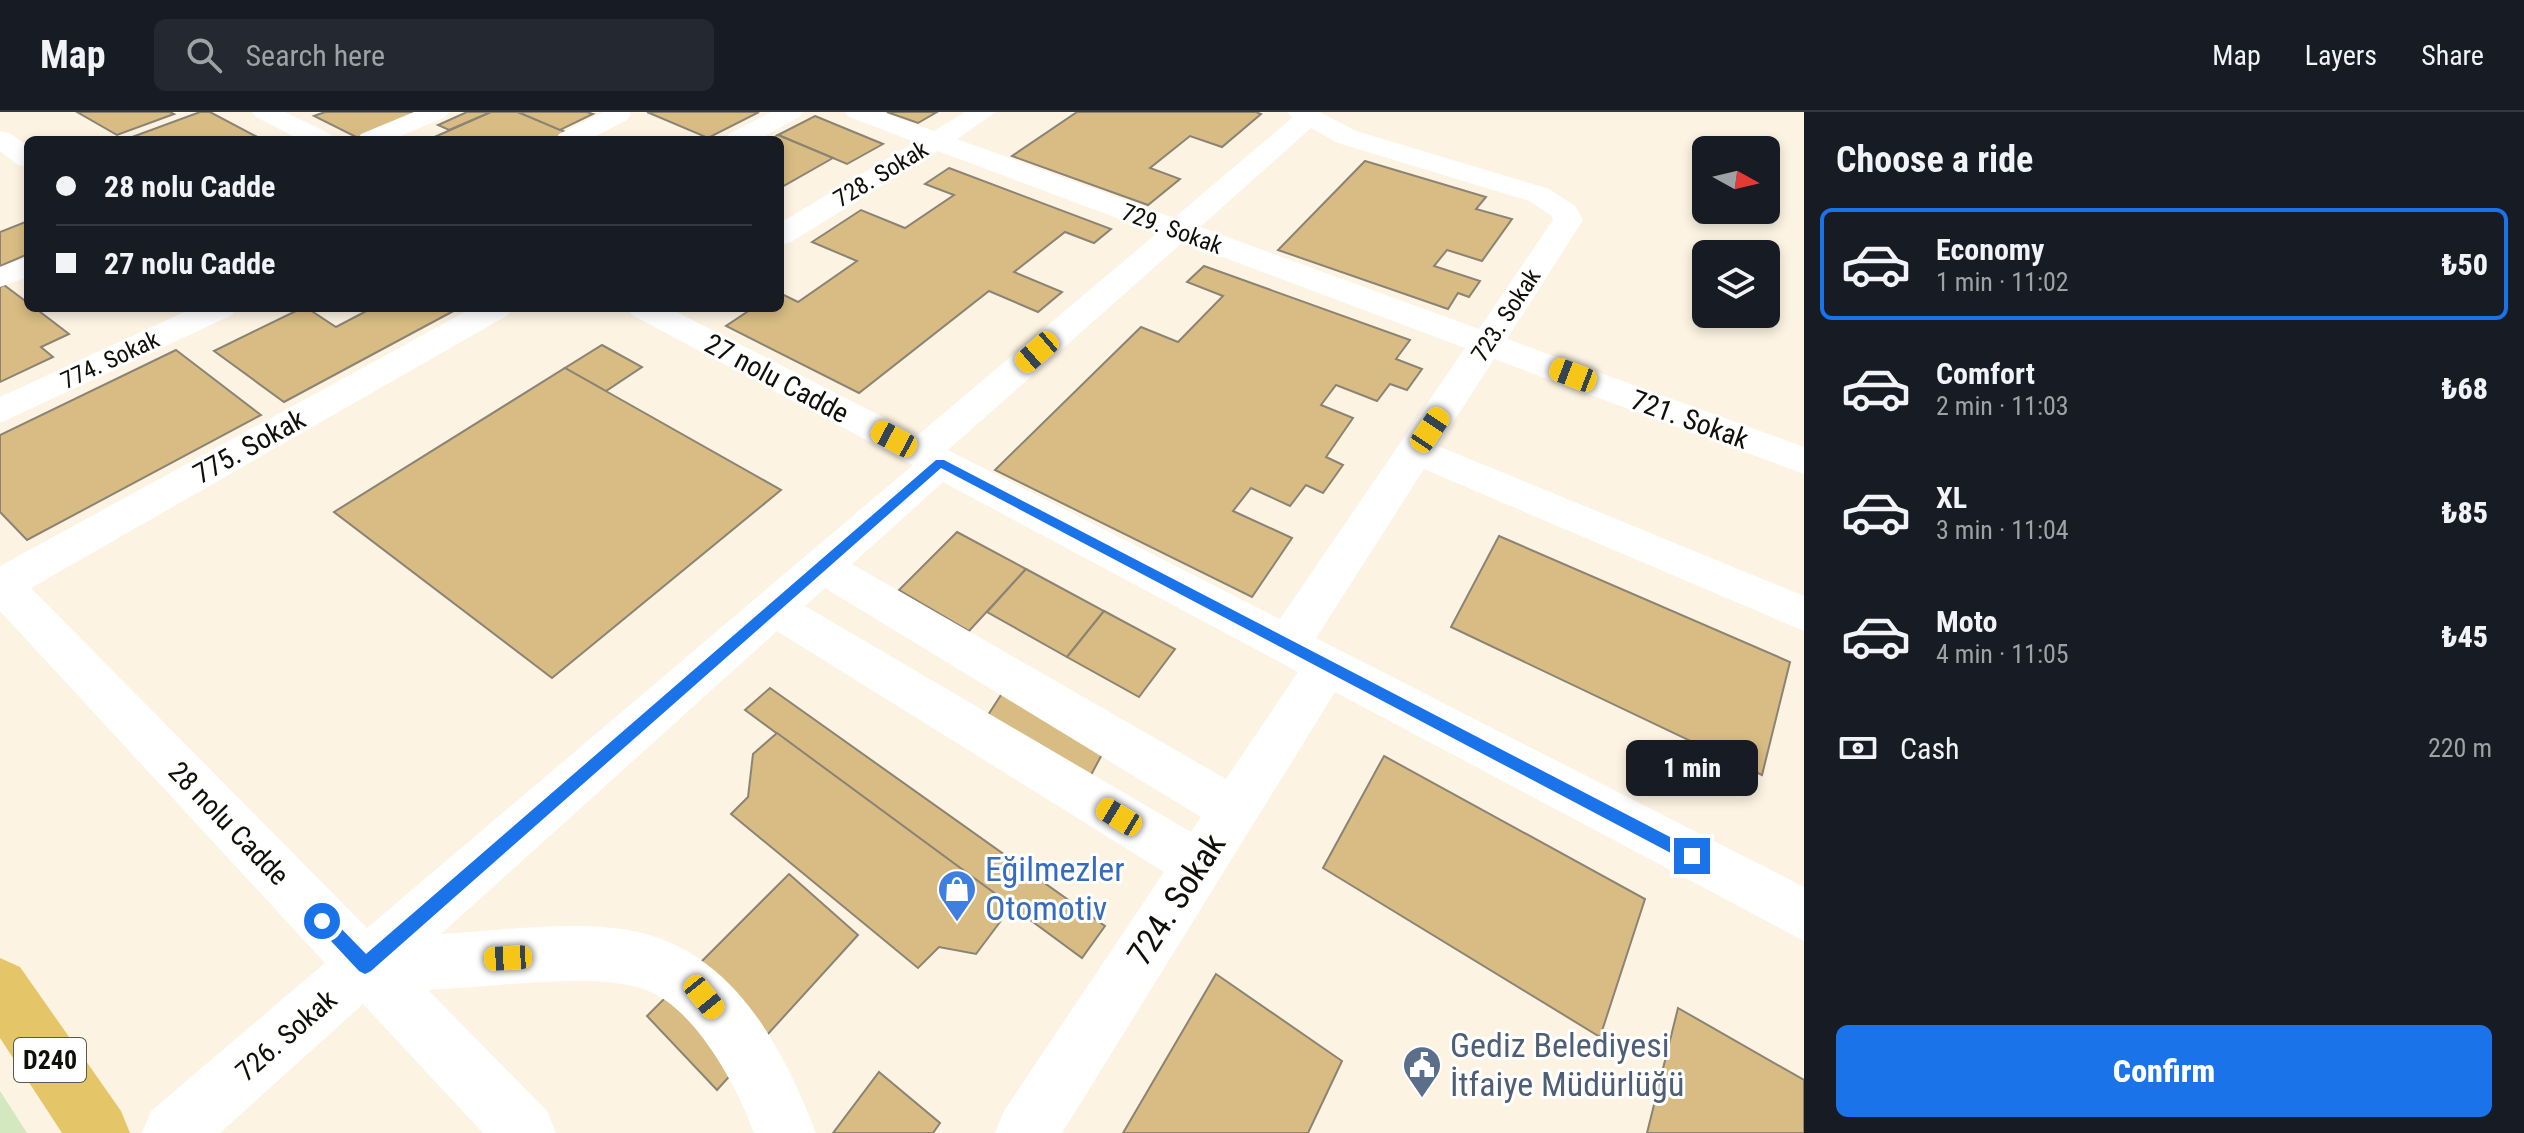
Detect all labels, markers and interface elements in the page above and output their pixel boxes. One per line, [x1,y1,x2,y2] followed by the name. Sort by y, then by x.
[154,19,714,91] search box
[40,33,106,77] text: Map
[182,33,226,77] icon: search
[246,38,385,73] text: Search here
[2212,39,2261,72] text: Map
[2305,39,2377,72] text: Layers
[2421,39,2484,72] text: Share
[829,135,933,213] street label: 728. Sokak
[1692,136,1780,224] north arrow
[1692,136,1780,328] map controls
[1836,139,2033,181] text: Choose a ride
[104,169,275,204] text: 28 nolu Cadde
[1118,198,1226,260] street label: 729. Sokak
[1840,228,1912,300] icon: car
[1936,232,2044,267] text: Economy
[1692,240,1780,328] button: layers
[104,246,275,281] text: 27 nolu Cadde
[2441,247,2488,282] text: ₺50
[1466,263,1546,367] street label: 723. Sokak
[1936,267,2069,297] text: 1 min · 11:02
[57,325,164,395] street label: 774. Sokak
[699,327,854,430] street label: 27 nolu Cadde
[1011,327,1063,377] car
[1840,352,1912,424] icon: car
[1546,355,1600,395] car
[1936,356,2035,391] text: Comfort
[2441,371,2488,406] text: ₺68
[1627,383,1753,456] street label: 721. Sokak
[1936,391,2069,421] text: 2 min · 11:03
[188,402,311,491] street label: 775. Sokak
[1407,403,1453,457] car
[867,417,921,461] car
[1840,476,1912,548] icon: car
[1936,480,1967,515] text: XL
[2441,495,2488,530] text: ₺85
[1936,515,2069,545] text: 3 min · 11:04
[1840,600,1912,672] icon: car
[1936,604,1997,639] text: Moto
[2441,619,2488,654] text: ₺45
[1936,639,2069,669] text: 4 min · 11:05
[1836,726,1880,770] icon: cash
[1900,731,1960,766] text: Cash
[2428,733,2492,763] text: 220 m
[1626,740,1758,796] callout: 1 min
[1663,753,1721,783] text: 1 min
[162,755,295,892] street label: 28 nolu Cadde
[1092,794,1146,840] car
[1119,825,1234,972] street label: 724. Sokak
[1674,838,1710,874] route end
[985,849,1125,928] place label: Eğilmezler Otomotiv
[936,868,978,923] shop icon: Eğilmezler Otomotiv
[304,903,340,939] route start
[483,945,533,971] car
[680,971,728,1023] car
[229,982,344,1088] street label: 726. Sokak
[1450,1025,1684,1104] place label: Gediz Belediyesi İtfaiye Müdürlüğü
[1836,1025,2492,1117] button: Confirm
[14,1038,86,1082] road number: D240
[1401,1044,1443,1099] public building icon: Gediz Belediyesi İtfaiye Müdürlüğü

